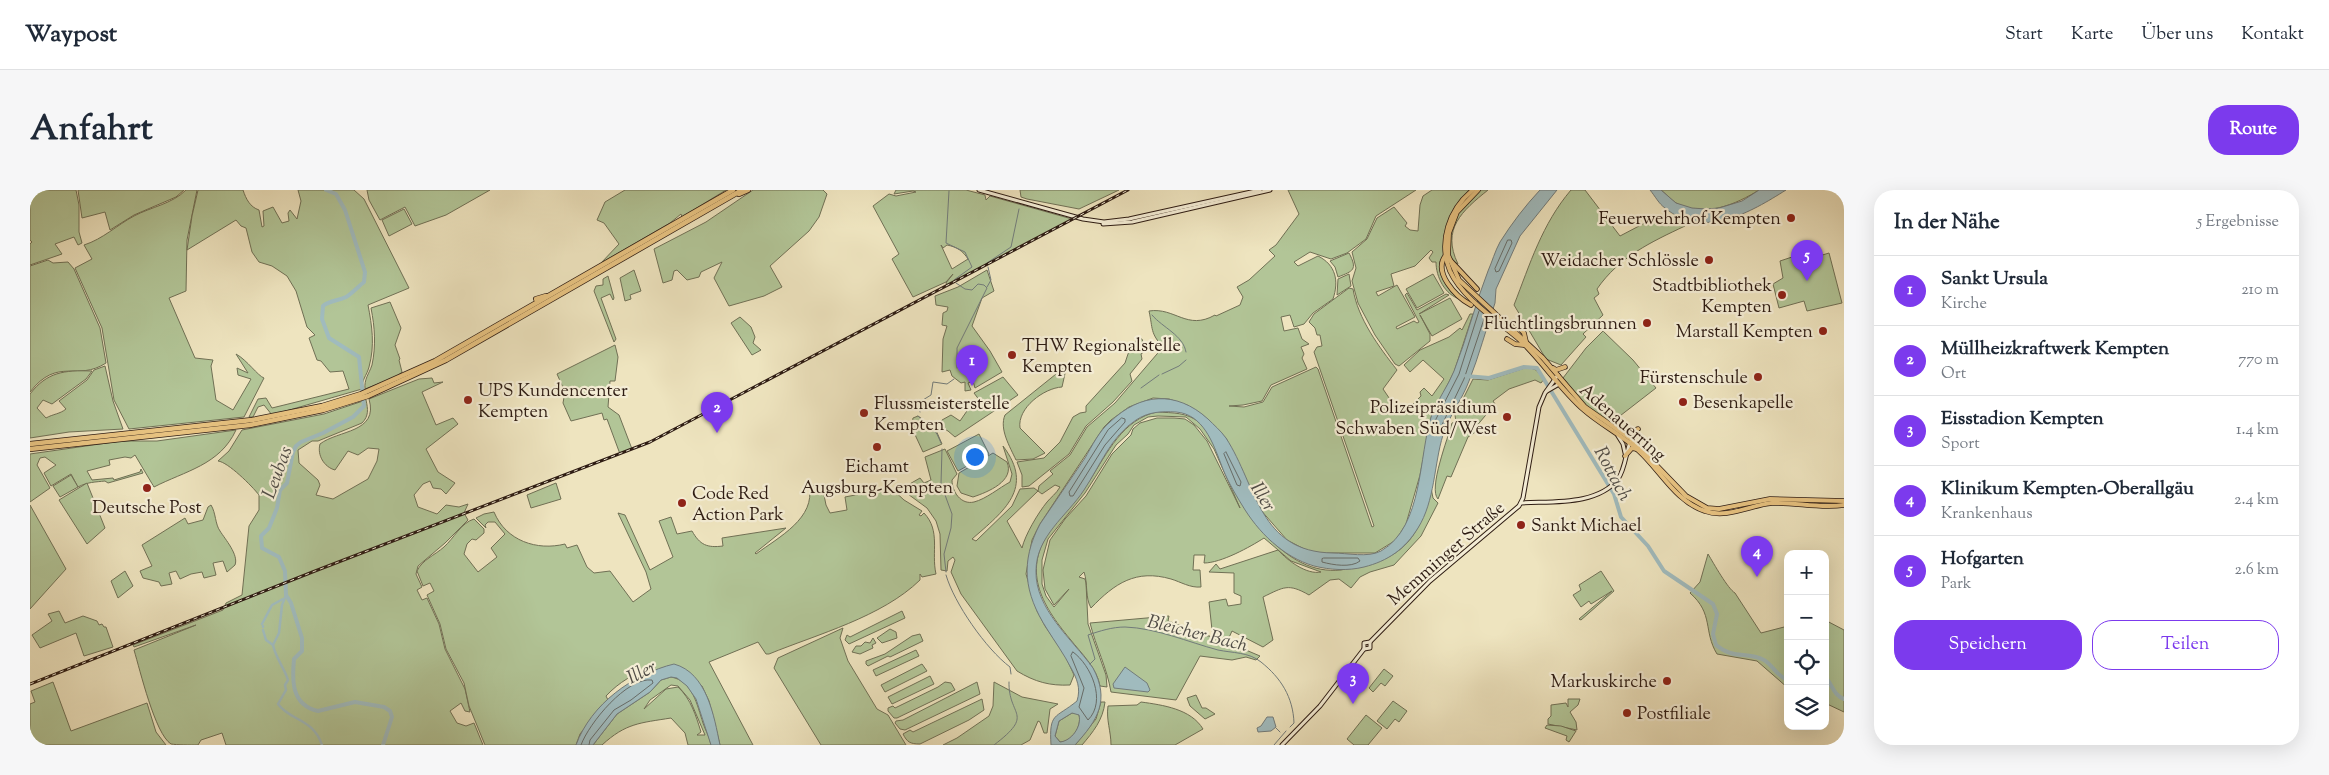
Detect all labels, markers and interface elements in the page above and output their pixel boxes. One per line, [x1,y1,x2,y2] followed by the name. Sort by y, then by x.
[25,18,117,52] text: Waypost
[2005,22,2043,48] text: Start
[2071,22,2113,48] text: Karte
[2141,22,2213,48] text: Über uns
[2241,22,2304,48] text: Kontakt
[30,105,153,156] text: Anfahrt
[2208,105,2299,155] button: Route
[1598,207,1781,233] place label: Feuerwehrhof Kempten
[1894,208,2000,238] text: In der Nähe
[2197,211,2279,234] text: 5 Ergebnisse
[1785,212,1797,224] marker: Feuerwehrhof Kempten
[1791,240,1823,281] pin: 5
[1540,249,1699,275] place label: Weidacher Schlössle
[1703,254,1715,266] marker: Weidacher Schlössle
[1941,266,2048,293] text: Sankt Ursula
[1652,274,1772,321] place label: Stadtbibliothek Kempten
[1907,279,1913,302] text: 1
[2241,279,2279,302] text: 210 m
[1776,289,1788,301] marker: Stadtbibliothek Kempten
[1941,293,1987,316] text: Kirche
[1484,312,1637,338] place label: Flüchtlingsbrunnen
[1641,317,1653,329] marker: Flüchtlingsbrunnen
[1676,320,1813,346] place label: Marstall Kempten
[1817,325,1829,337] marker: Marstall Kempten
[1022,334,1181,381] place label: THW Regionalstelle Kempten
[1941,336,2169,363] text: Müllheizkraftwerk Kempten
[956,345,988,386] pin: 1
[1006,349,1018,361] marker: THW Regionalstelle Kempten
[1906,349,1914,372] text: 2
[2238,349,2279,372] text: 770 m
[1941,363,1966,386] text: Ort
[1640,366,1748,392] place label: Fürstenschule
[1752,371,1764,383] marker: Fürstenschule
[1573,378,1671,469] street label: Adenauerring
[478,379,628,426] place label: UPS Kundencenter Kempten
[1693,391,1793,417] place label: Besenkapelle
[701,392,733,433] pin: 2
[874,392,1010,439] place label: Flussmeisterstelle Kempten
[462,394,474,406] marker: UPS Kundencenter Kempten
[1335,396,1497,443] place label: Polizeipräsidium Schwaben Süd/West
[1677,396,1689,408] marker: Besenkapelle
[1941,406,2104,433] text: Eisstadion Kempten
[858,407,870,419] marker: Flussmeisterstelle Kempten
[1501,411,1513,423] marker: Polizeipräsidium Schwaben Süd/West
[1907,419,1913,442] text: 3
[2236,419,2279,442] text: 1.4 km
[1941,433,1980,456] text: Sport
[871,441,883,453] marker: Eichamt Augsburg-Kempten
[1586,442,1638,507] water label: Rottach
[256,443,300,503] water label: Leubas
[962,444,988,470] your location
[801,455,953,502] place label: Eichamt Augsburg-Kempten
[1941,476,2194,503] text: Klinikum Kempten-Oberallgäu
[1242,477,1281,517] water label: Iller
[141,482,153,494] marker: Deutsche Post
[692,482,784,529] place label: Code Red Action Park
[1906,489,1914,512] text: 4
[2234,489,2279,512] text: 2.4 km
[92,496,202,522] place label: Deutsche Post
[1383,496,1511,613] street label: Memminger Straße
[676,497,688,509] marker: Code Red Action Park
[1941,503,2032,526] text: Krankenhaus
[1531,514,1642,540] place label: Sankt Michael
[1515,519,1527,531] marker: Sankt Michael
[1741,536,1773,577] pin: 4
[1941,546,2024,573] text: Hofgarten
[1784,550,1829,730] map controls
[1784,550,1829,595] button: +
[1907,559,1913,582] text: 5
[2234,559,2279,582] text: 2.6 km
[1941,573,1972,596] text: Park
[1784,595,1829,640] button: −
[1144,609,1251,660] water label: Bleicher Bach
[1894,620,2082,670] button: Speichern
[2092,620,2279,670] button: Teilen
[1784,640,1829,685] button: locate
[623,654,662,692] water label: Iller
[1337,663,1369,704] pin: 3
[1550,670,1657,696] place label: Markuskirche
[1661,675,1673,687] marker: Markuskirche
[1784,685,1829,730] button: layers
[1637,702,1711,728] place label: Postfiliale
[1621,707,1633,719] marker: Postfiliale

